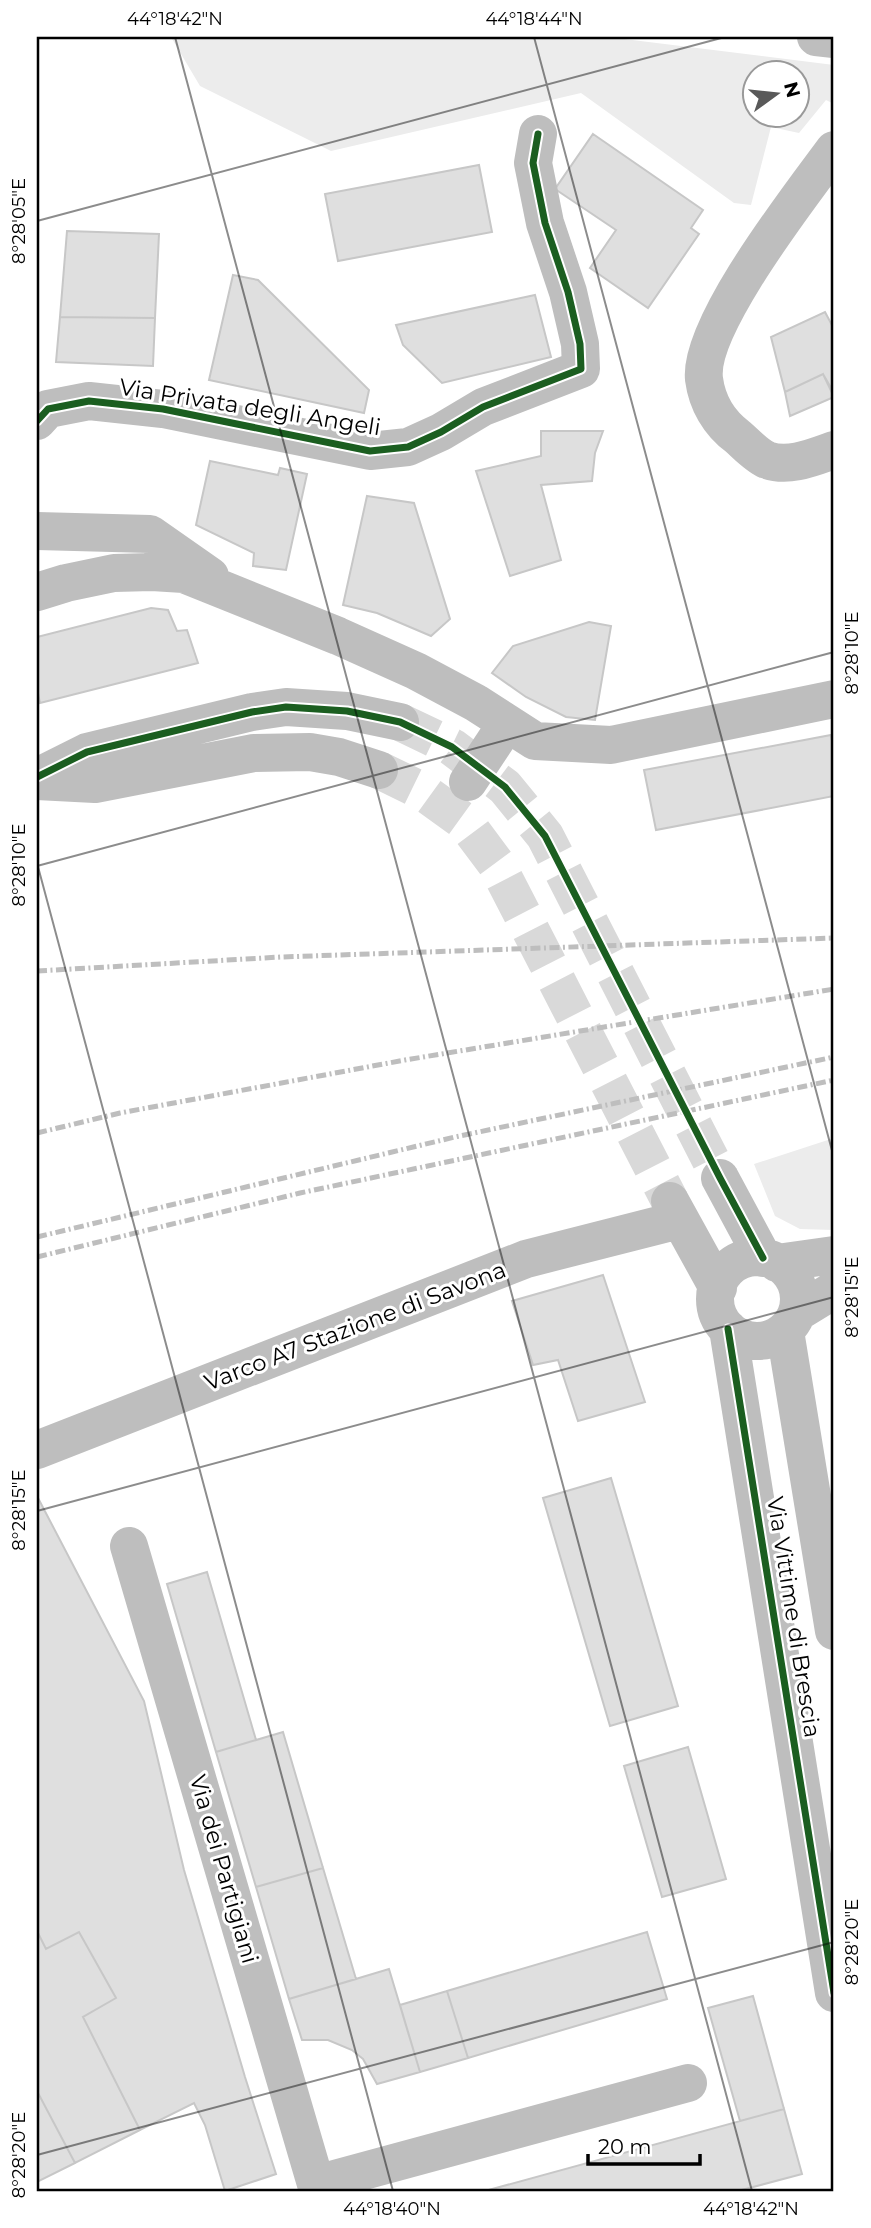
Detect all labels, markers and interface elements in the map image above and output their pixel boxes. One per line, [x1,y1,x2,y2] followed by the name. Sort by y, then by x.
[127,8,223,30] text: 44°18'42"N
[485,8,583,30] text: 44°18'44"N
[742,60,812,130] north arrow
[779,79,805,100] text: N
[8,178,30,264] text: 8°28'05"E
[117,372,383,442] street label: Via Privata degli Angeli
[841,611,863,695] text: 8°28'10"E
[8,823,30,907] text: 8°28'10"E
[200,1255,510,1397] street label: Varco A7 Stazione di Savona
[841,1256,863,1338] text: 8°28'15"E
[8,1469,30,1551] text: 8°28'15"E
[761,1494,827,1740] street label: Via Vittime di Brescia
[184,1771,264,1967] street label: Via dei Partigiani
[841,1899,863,1985] text: 8°28'20"E
[8,2112,30,2198] text: 8°28'20"E
[588,2123,700,2167] scale bar
[598,2134,652,2159] text: 20 m
[343,2198,441,2220] text: 44°18'40"N
[703,2198,799,2220] text: 44°18'42"N

